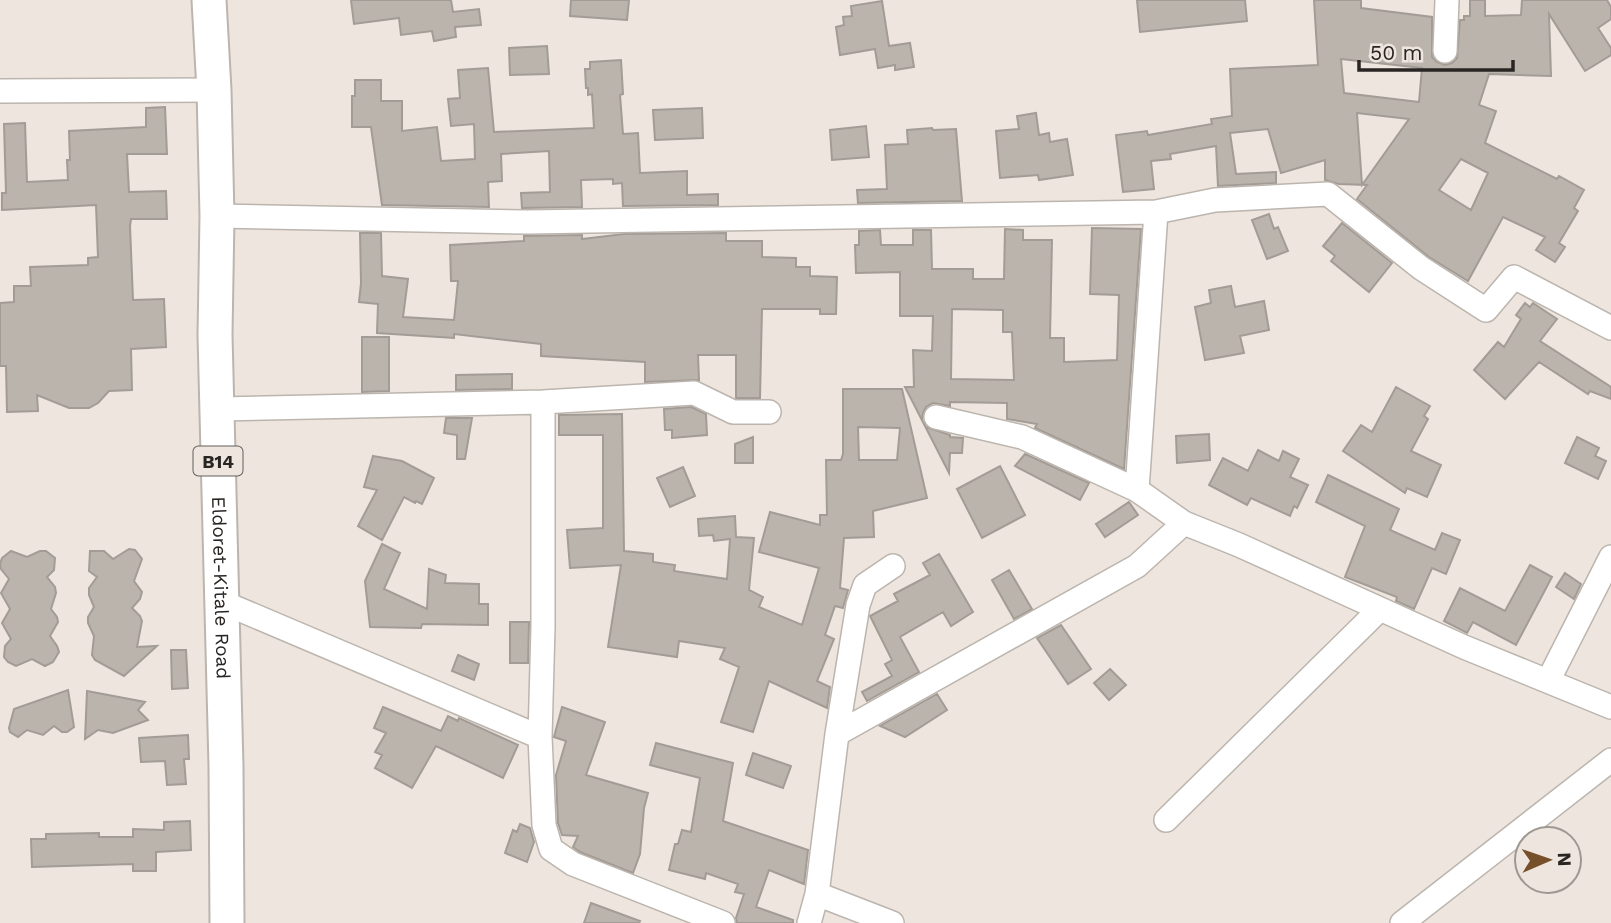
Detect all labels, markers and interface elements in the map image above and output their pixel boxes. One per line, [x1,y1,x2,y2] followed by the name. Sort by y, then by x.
[1359,28,1513,72] scale bar
[1370,40,1422,65] text: 50 m
[194,447,242,476] road number: B14
[208,496,235,679] street label: Eldoret-Kitale Road
[1513,825,1583,895] north arrow
[1553,852,1576,867] text: N

